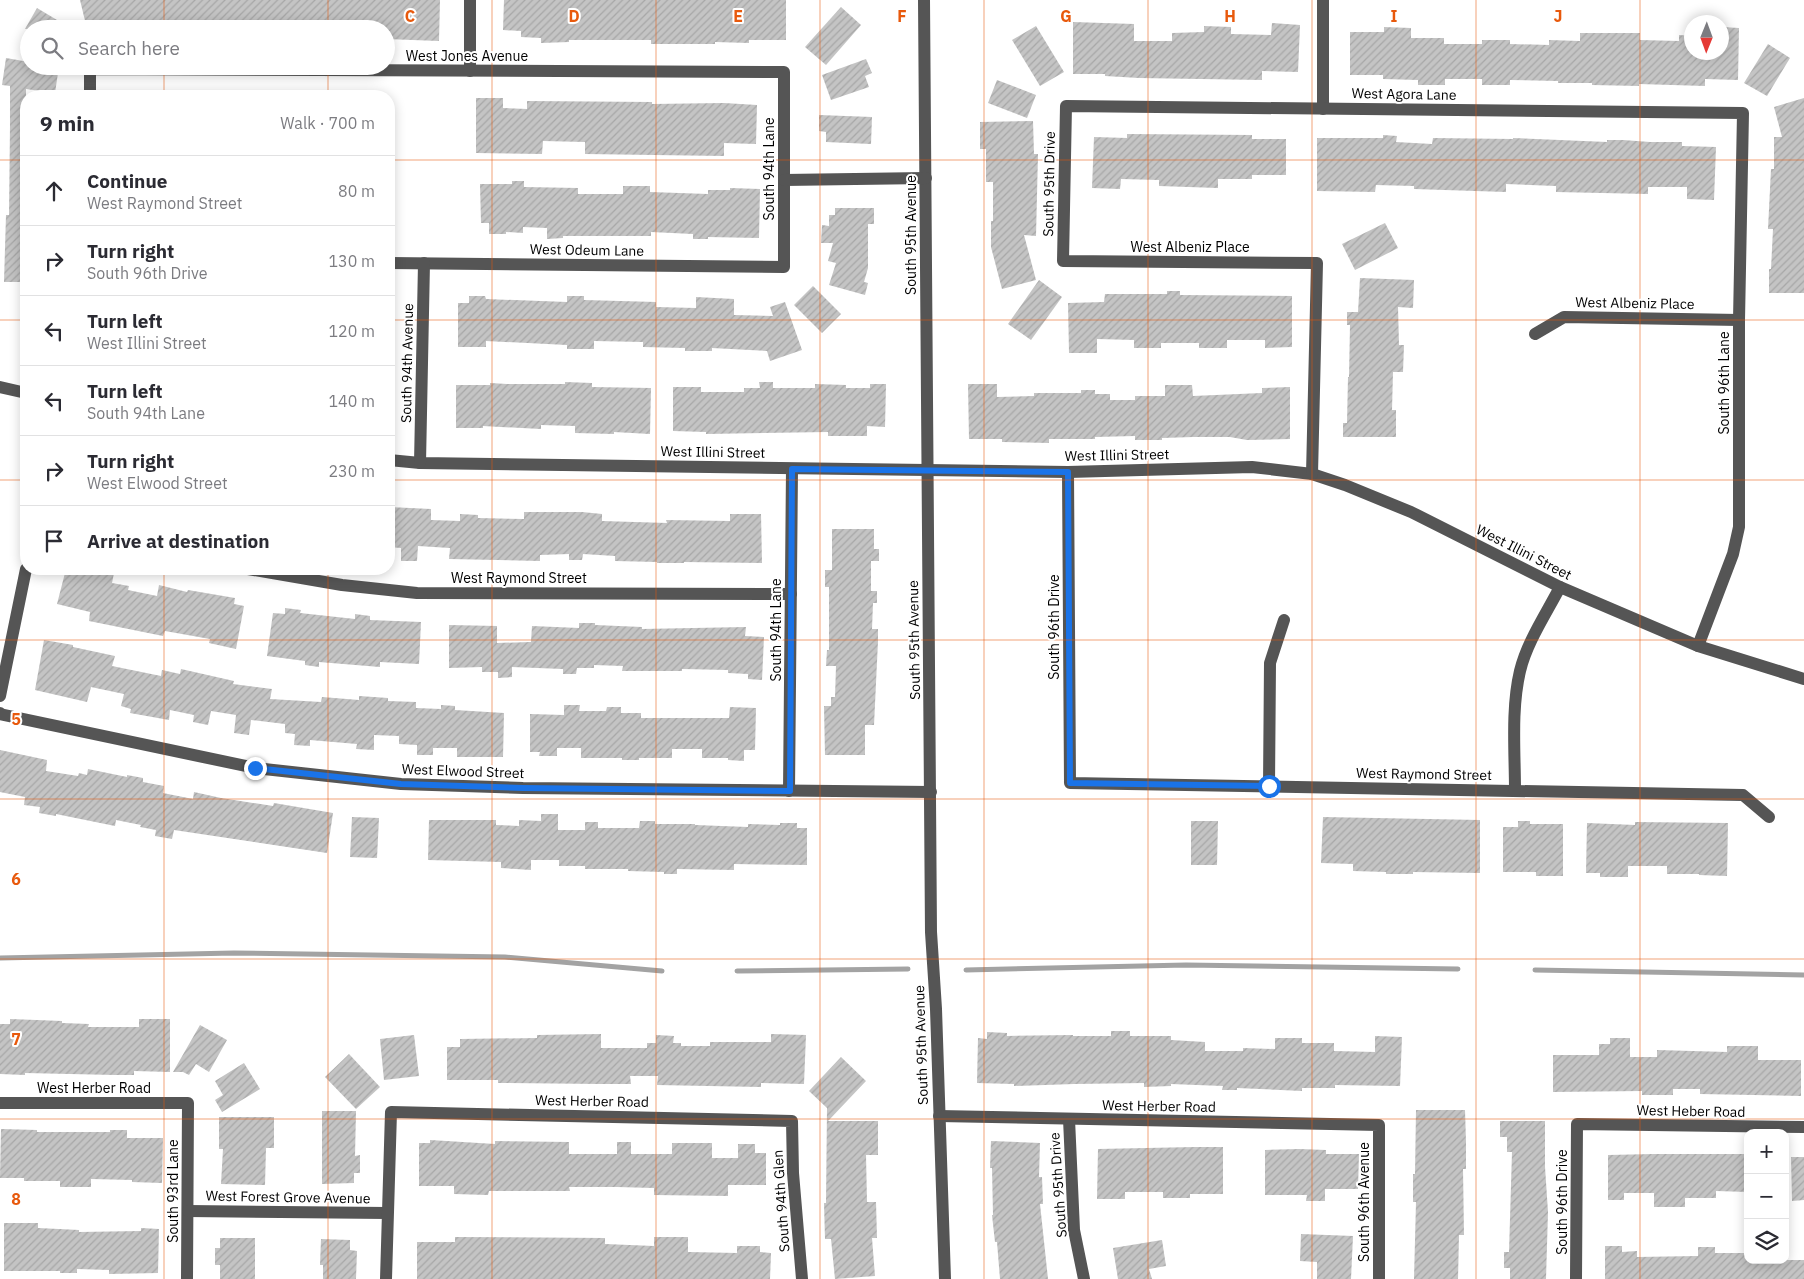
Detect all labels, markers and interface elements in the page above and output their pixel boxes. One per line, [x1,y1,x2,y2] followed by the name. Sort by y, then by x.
[405,6,415,26] text: C
[568,6,580,26] text: D
[733,6,743,26] text: E
[897,6,907,26] text: F
[1060,6,1072,26] text: G
[1224,6,1236,26] text: H
[1391,6,1398,26] text: I
[1554,6,1562,26] text: J
[1684,15,1729,60] north arrow
[20,20,395,75] search box
[38,34,66,62] icon: search
[78,36,180,60] text: Search here
[406,47,529,65] street label: West Jones Avenue
[1351,84,1457,104] street label: West Agora Lane
[40,109,95,137] text: 9 min
[280,113,375,133] text: Walk · 700 m
[760,117,778,221] street label: South 94th Lane
[1039,131,1059,237] street label: South 95th Drive
[87,169,167,193] text: Continue
[902,175,920,295] street label: South 95th Avenue
[40,177,68,205] icon: ahead
[338,181,375,201] text: 80 m
[87,193,242,213] text: West Raymond Street
[1130,238,1250,256] street label: West Albeniz Place
[87,239,174,263] text: Turn right
[530,240,645,260] street label: West Odeum Lane
[40,247,68,275] icon: right
[328,251,375,271] text: 130 m
[87,263,208,283] text: South 96th Drive
[1575,293,1695,313] street label: West Albeniz Place
[397,303,417,423] street label: South 94th Avenue
[87,309,163,333] text: Turn left
[40,317,68,345] icon: left
[328,321,375,341] text: 120 m
[1715,331,1733,435] street label: South 96th Lane
[87,333,207,353] text: West Illini Street
[87,379,163,403] text: Turn left
[40,387,68,415] icon: left
[328,391,375,411] text: 140 m
[87,403,205,423] text: South 94th Lane
[660,442,766,462] street label: West Illini Street
[1064,445,1170,465] street label: West Illini Street
[87,449,174,473] text: Turn right
[40,457,68,485] icon: right
[328,461,375,481] text: 230 m
[87,473,228,493] text: West Elwood Street
[1473,520,1575,584] street label: West Illini Street
[40,527,68,555] icon: arrive
[87,529,270,553] text: Arrive at destination
[451,569,587,587] street label: West Raymond Street
[1045,574,1063,680] street label: South 96th Drive
[767,578,785,682] street label: South 94th Lane
[904,580,924,700] street label: South 95th Avenue
[11,709,21,729] text: 5
[244,757,267,780] route end
[401,760,525,782] street label: West Elwood Street
[1356,764,1492,784] street label: West Raymond Street
[1258,775,1281,798] route start
[11,869,21,889] text: 6
[910,985,932,1105] street label: South 95th Avenue
[11,1029,21,1049] text: 7
[37,1079,151,1097] street label: West Herber Road
[535,1091,649,1111] street label: West Herber Road
[1102,1096,1216,1116] street label: West Herber Road
[1636,1101,1746,1121] street label: West Heber Road
[1744,1129,1789,1264] map controls
[1744,1129,1789,1174] button: +
[1045,1131,1071,1238] street label: South 95th Drive
[164,1139,182,1243] street label: South 93rd Lane
[1355,1142,1373,1262] street label: South 96th Avenue
[768,1149,794,1253] street label: South 94th Glen
[1553,1149,1571,1255] street label: South 96th Drive
[1744,1174,1789,1219] button: −
[205,1187,371,1207] street label: West Forest Grove Avenue
[11,1189,21,1209] text: 8
[1744,1219,1789,1264] button: layers

